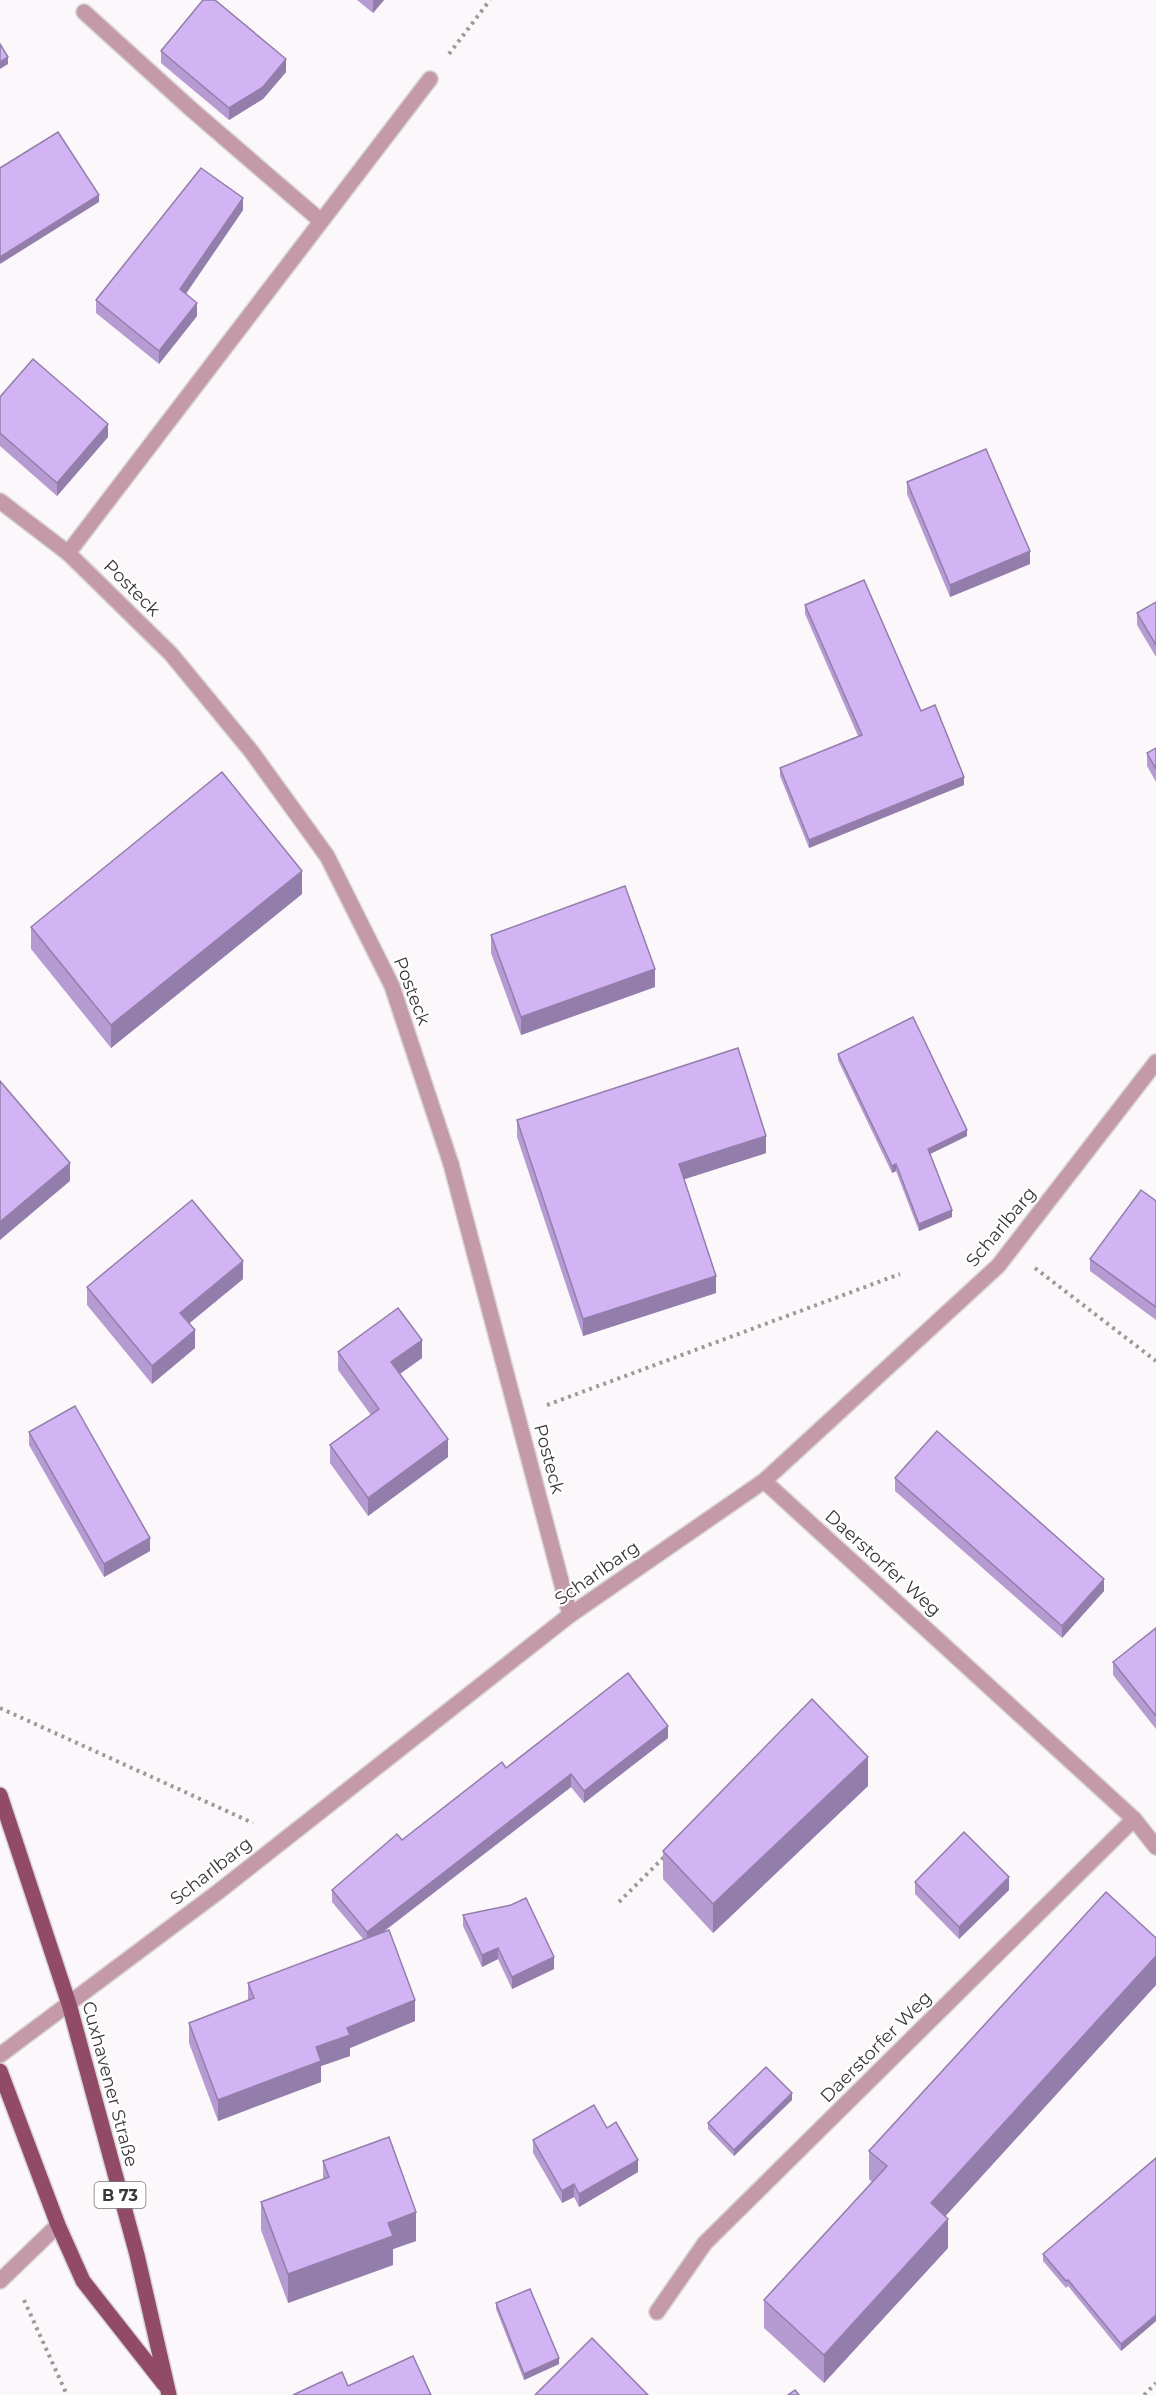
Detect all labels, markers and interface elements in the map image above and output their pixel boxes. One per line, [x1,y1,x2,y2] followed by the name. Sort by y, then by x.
[99,555,165,621] street label: Posteck
[389,954,435,1028] street label: Posteck
[961,1182,1041,1272] street label: Scharlbarg
[529,1422,569,1497] street label: Posteck
[820,1505,946,1621] street label: Daerstorfer Weg
[551,1536,643,1610] street label: Scharlbarg
[166,1832,256,1910] street label: Scharlbarg
[816,1987,936,2107] street label: Daerstorfer Weg
[77,1999,143,2169] street label: Cuxhavener Straße
[94,2182,146,2208] road number: B 73

